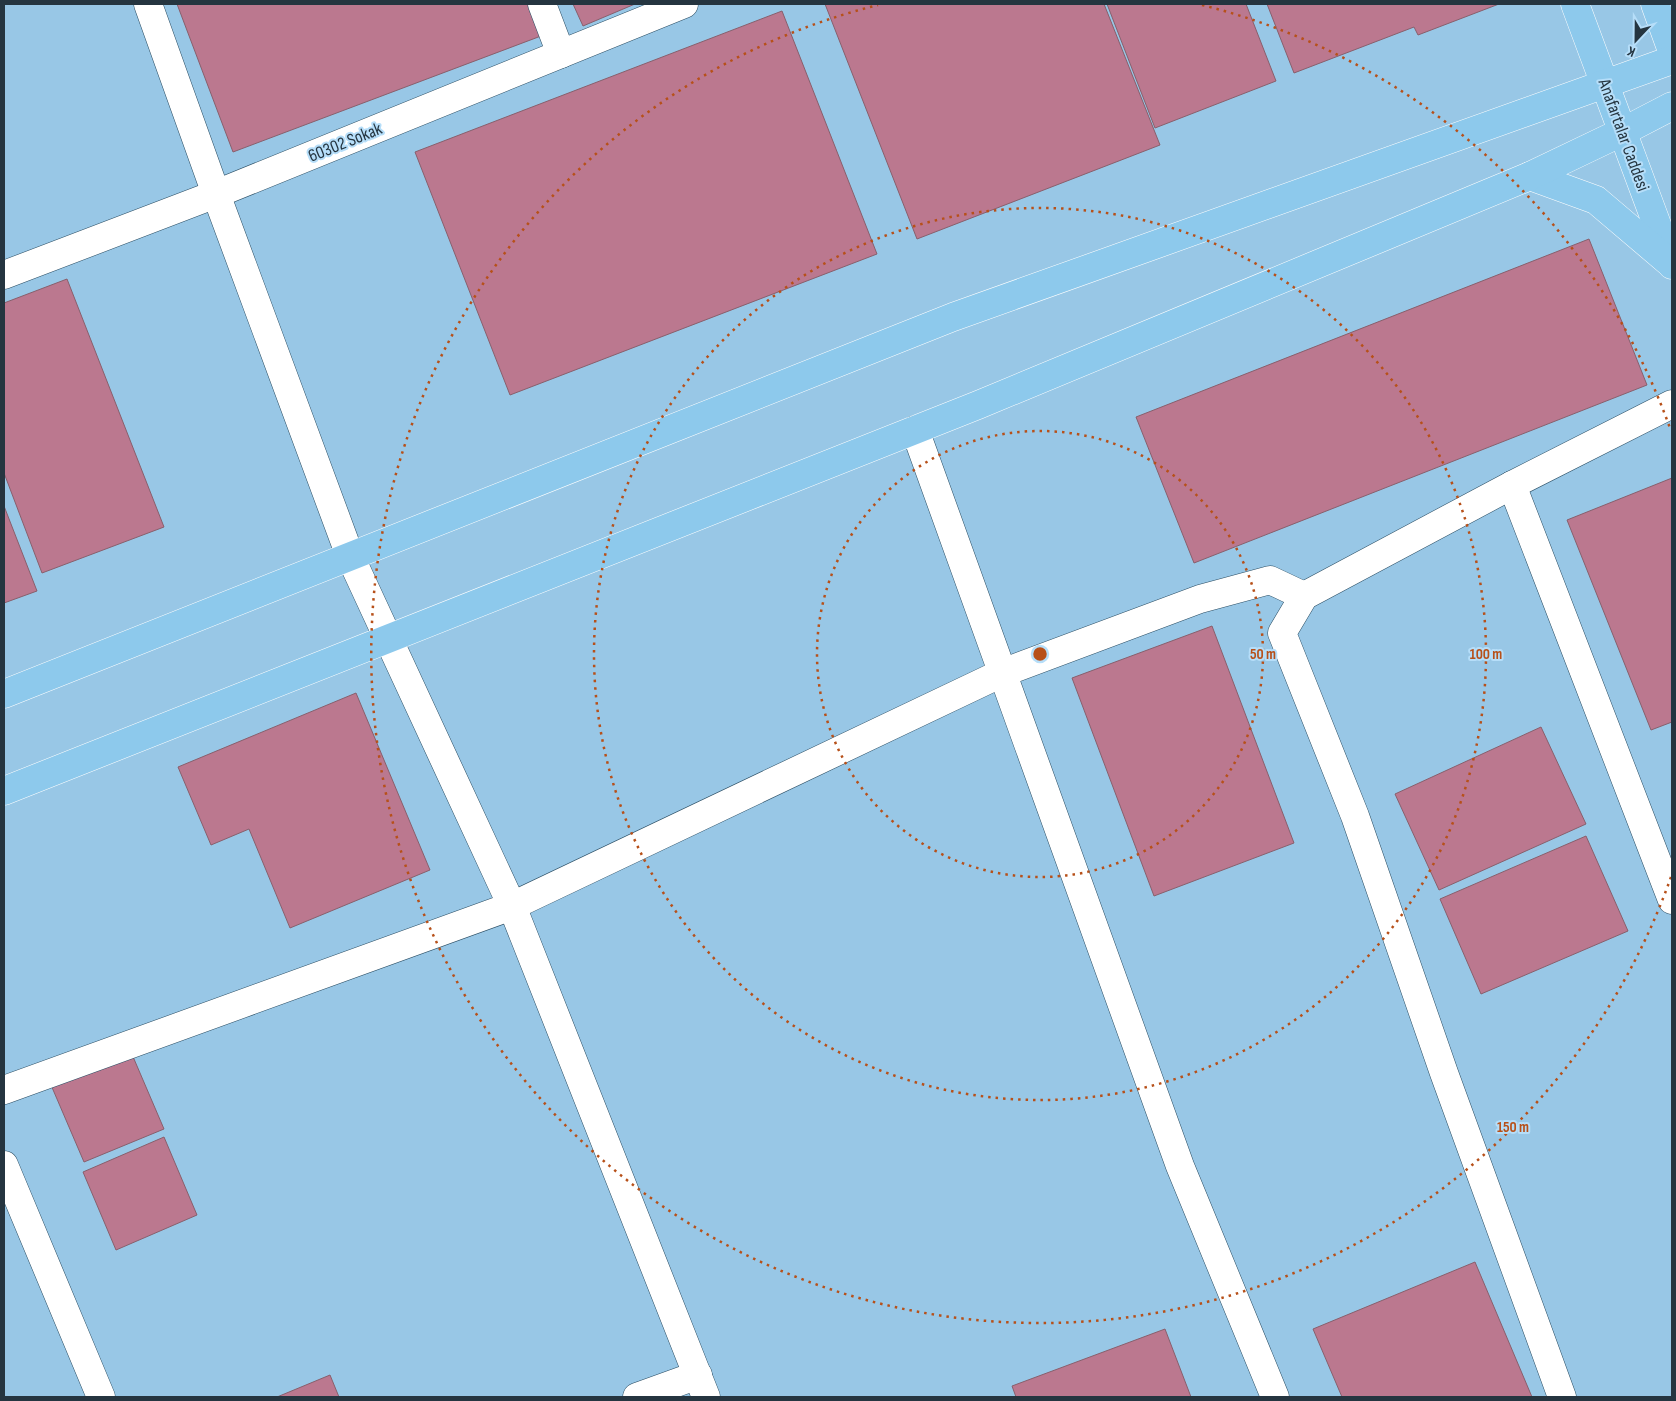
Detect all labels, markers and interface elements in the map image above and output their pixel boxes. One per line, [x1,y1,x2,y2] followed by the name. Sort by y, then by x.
[1611,15,1661,65] north arrow
[1625,42,1638,61] text: K
[1593,75,1654,194] street label: Anafartalar Caddesi
[305,118,385,167] street label: 60302 Sokak
[1031,645,1049,663] centre of rings
[1250,645,1276,664] text: 50 m
[1470,645,1502,664] text: 100 m
[1497,1118,1529,1137] text: 150 m

